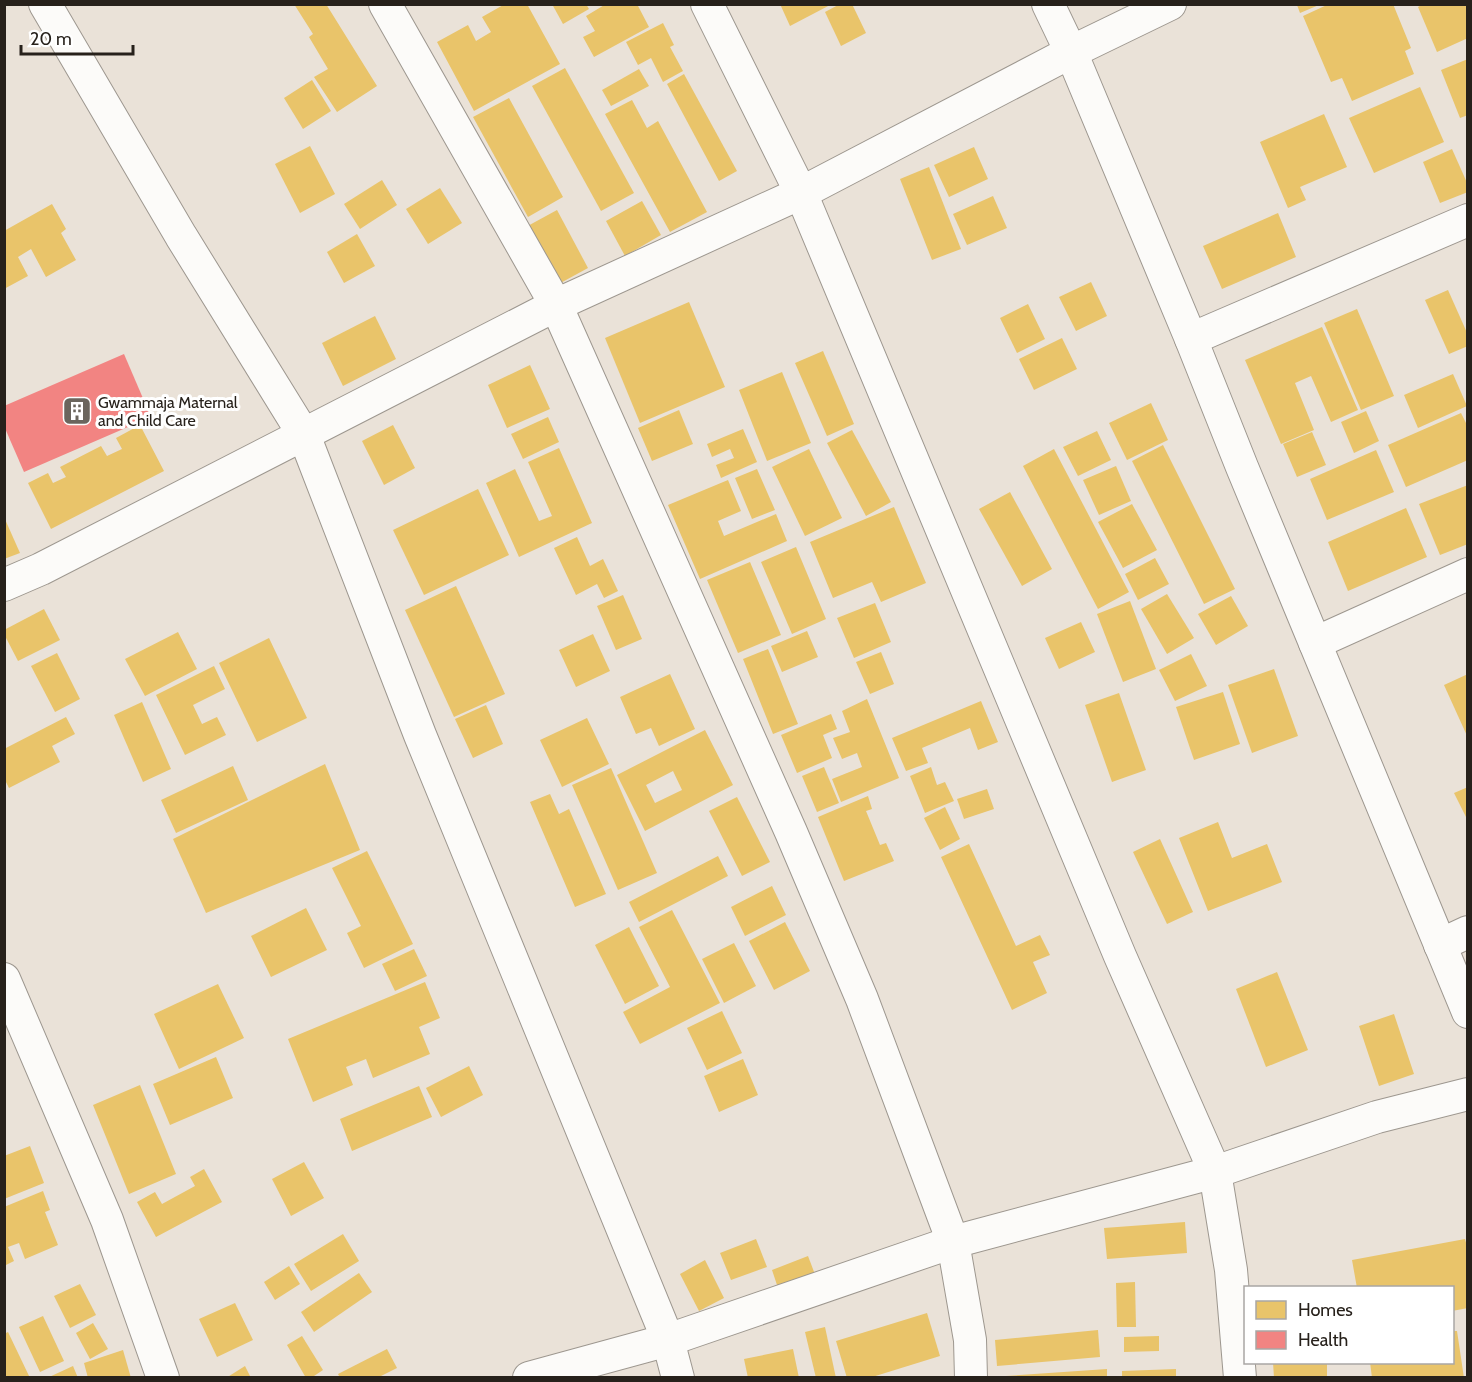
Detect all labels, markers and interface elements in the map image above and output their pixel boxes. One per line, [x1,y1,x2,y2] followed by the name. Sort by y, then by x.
[21,18,134,56] scale bar
[30,28,72,50] text: 20 m
[98,393,238,430] place label: Gwammaja Maternal and Child Care
[61,395,93,427] building icon: Gwammaja Maternal and Child Care
[1244,1286,1454,1364] legend
[1298,1299,1353,1321] text: Homes
[1298,1329,1348,1351] text: Health

